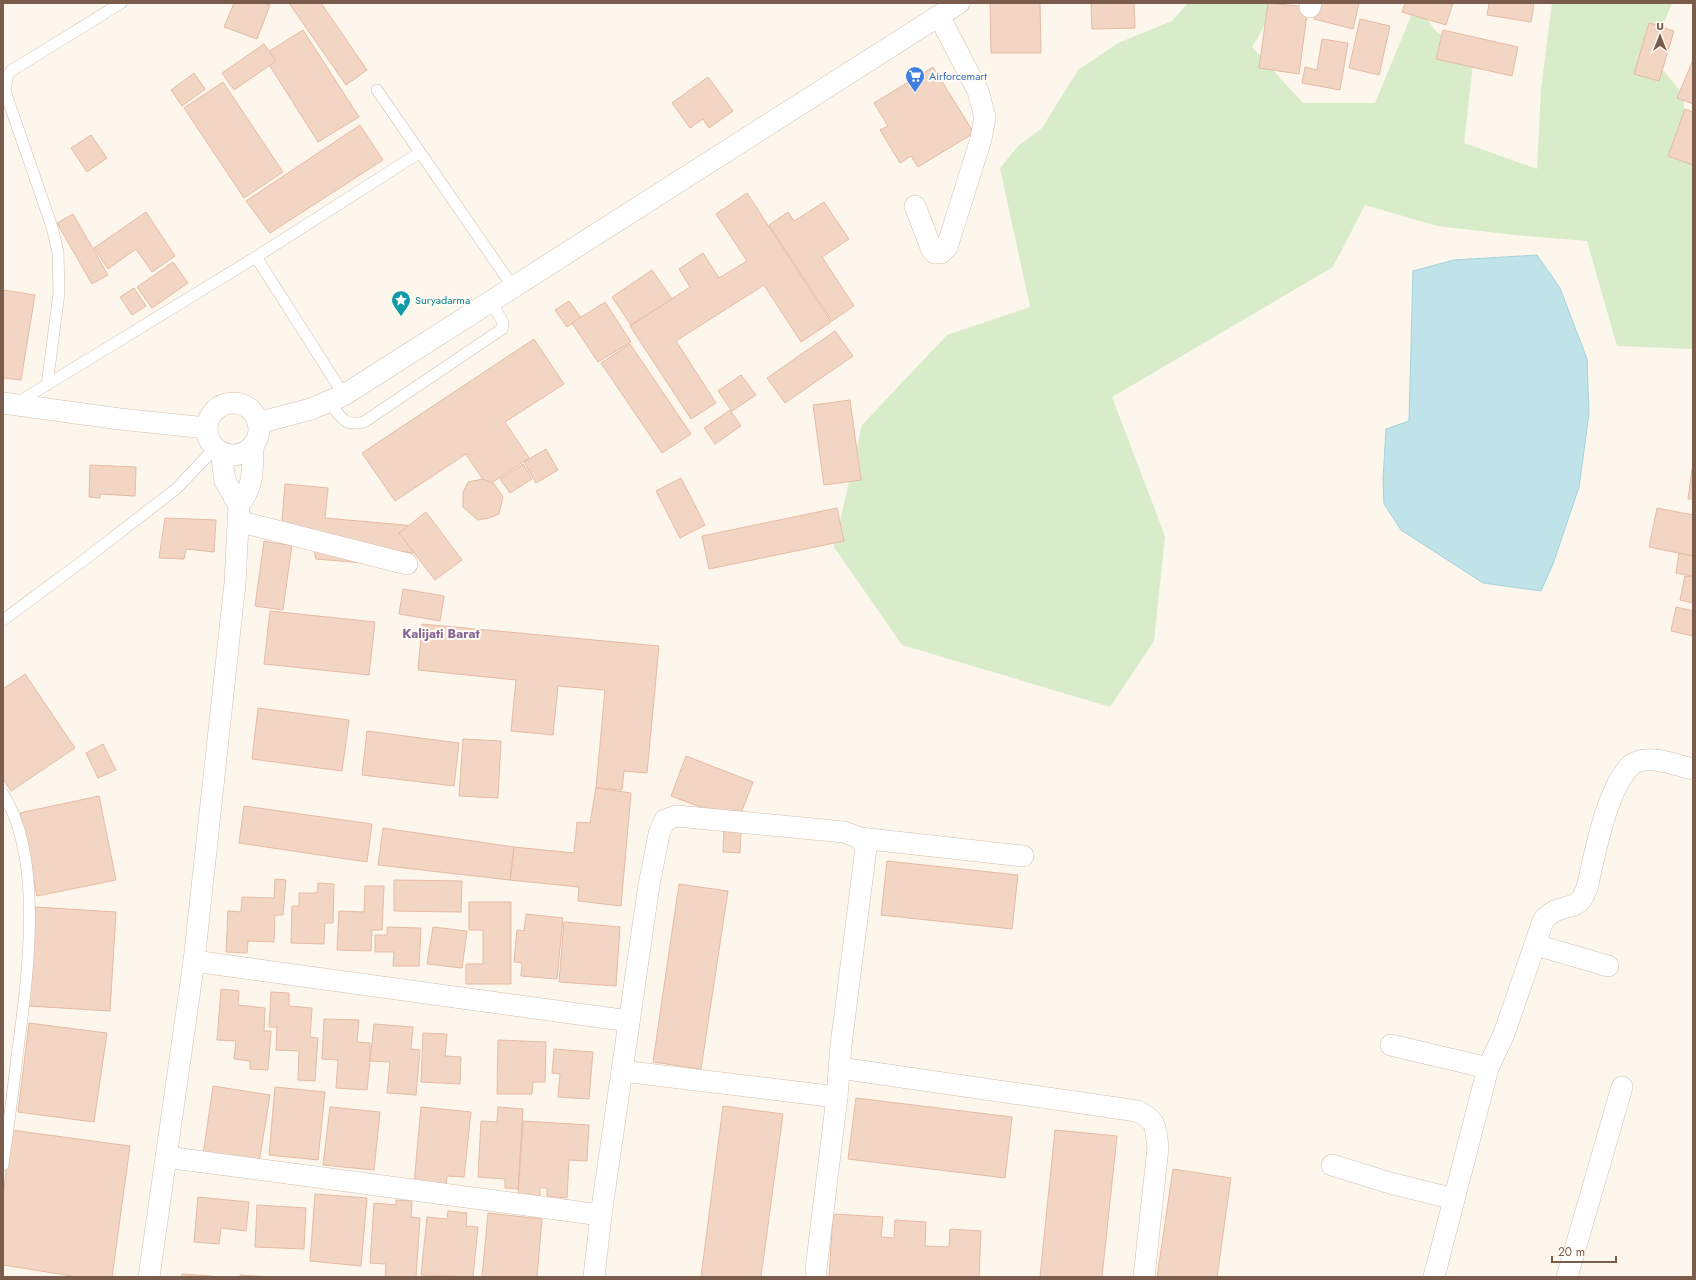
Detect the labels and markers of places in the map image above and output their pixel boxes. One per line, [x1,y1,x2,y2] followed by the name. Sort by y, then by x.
[904,65,926,93] supermarket icon: Airforcemart
[929,68,987,84] place label: Airforcemart
[390,289,412,317] place icon: Suryadarma
[415,292,470,308] place label: Suryadarma

